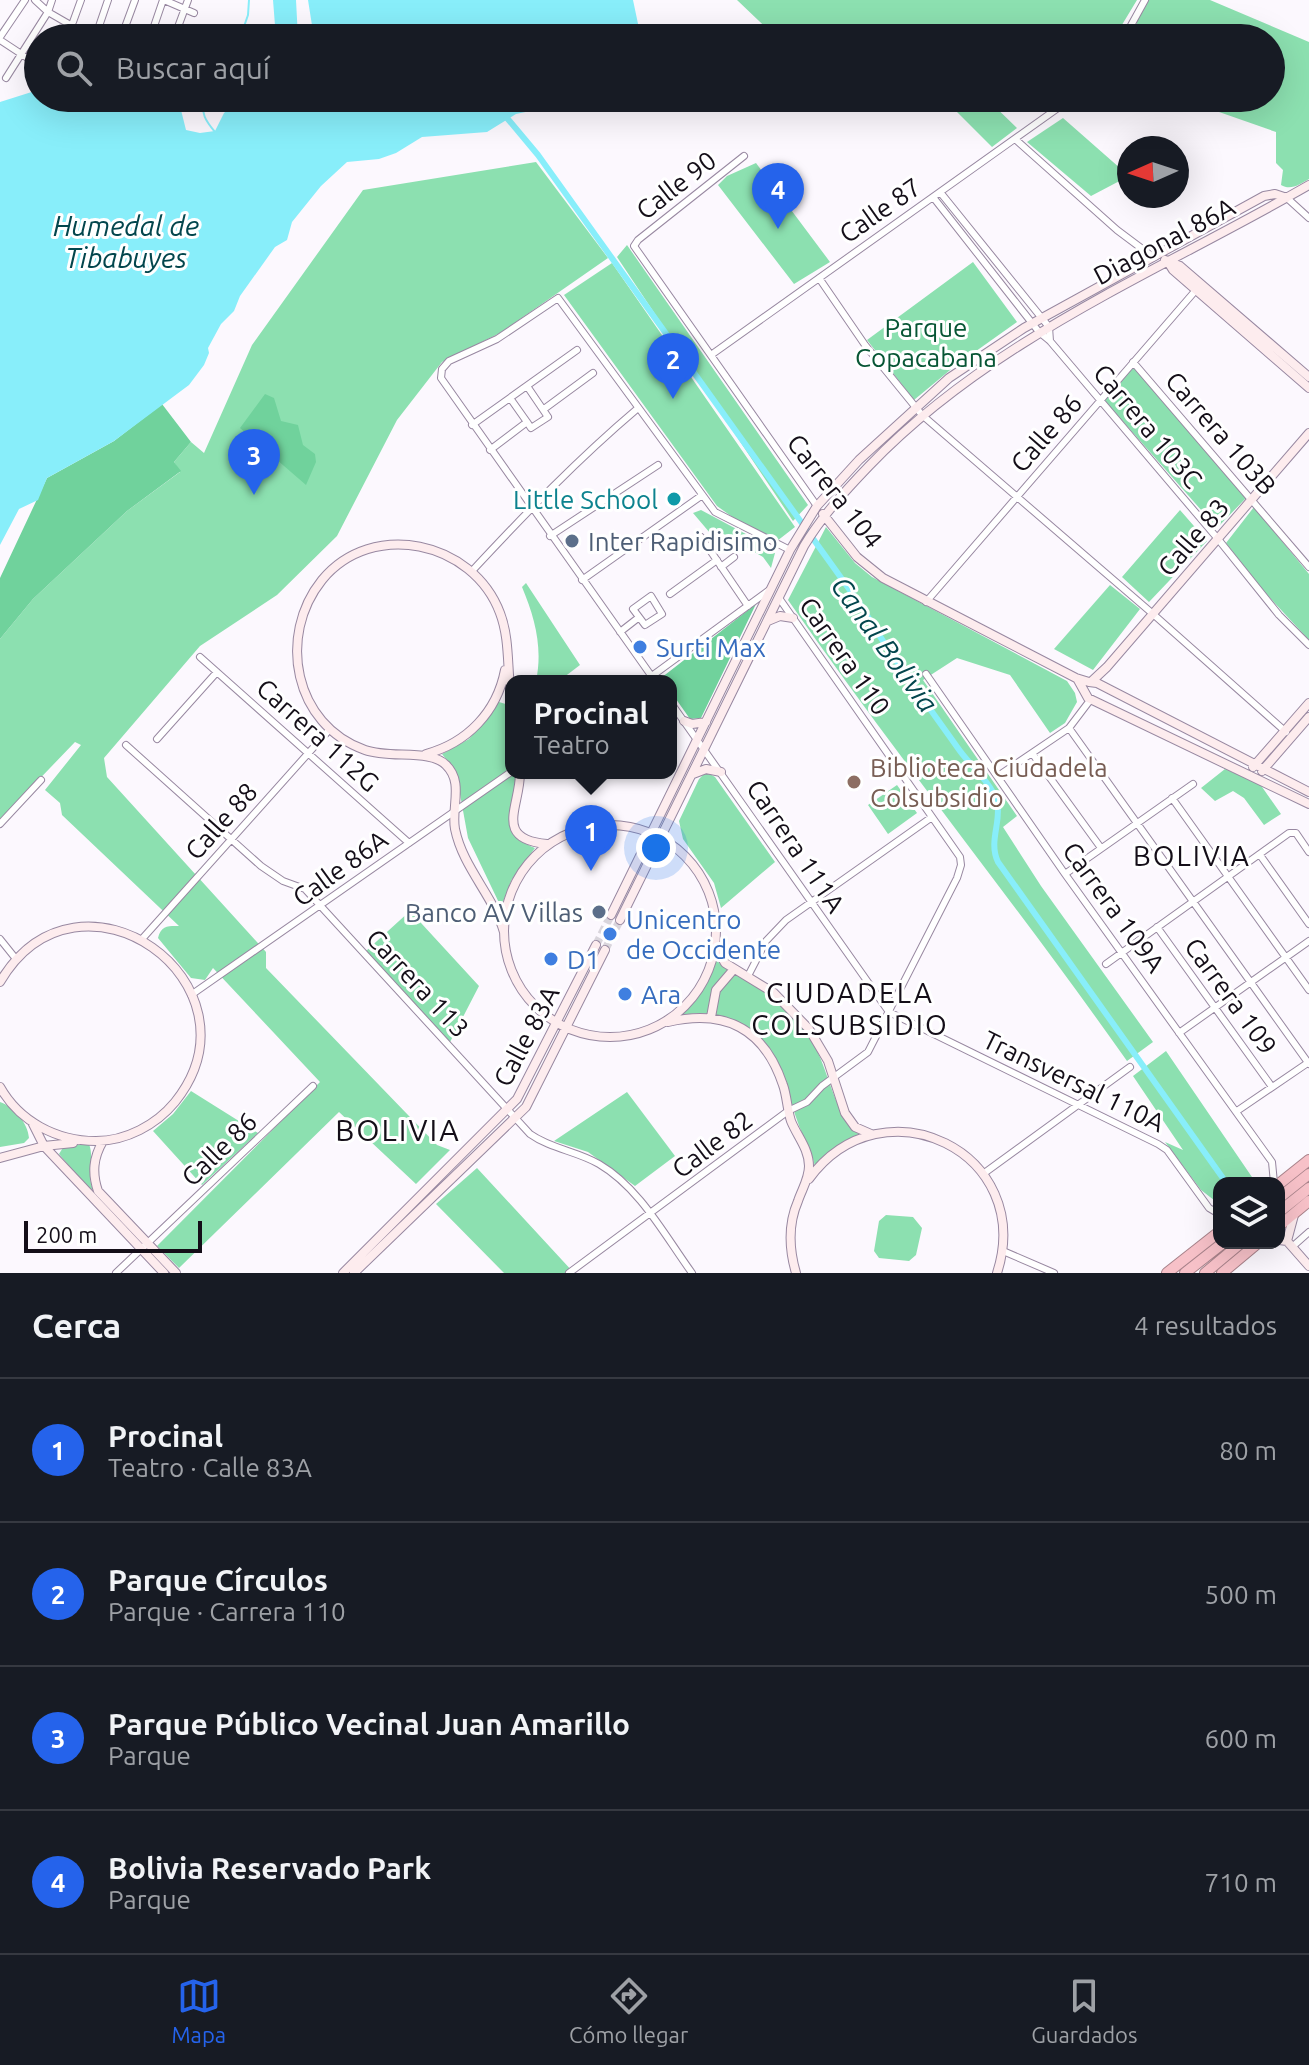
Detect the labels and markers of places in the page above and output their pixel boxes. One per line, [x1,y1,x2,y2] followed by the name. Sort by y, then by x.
[752,163,804,229] pin: 4
[647,333,699,399] pin: 2
[228,429,280,495] pin: 3
[513,485,658,514] place label: Little School
[665,490,683,508] marker: Little School
[588,527,778,556] place label: Inter Rapidisimo
[563,532,581,550] marker: Inter Rapidisimo
[656,633,766,662] place label: Surti Max
[631,638,649,656] marker: Surti Max
[870,753,1108,812] place label: Biblioteca Ciudadela Colsubsidio
[845,773,863,791] marker: Biblioteca Ciudadela Colsubsidio
[565,805,617,871] pin: 1
[405,898,583,927] place label: Banco AV Villas
[590,903,608,921] marker: Banco AV Villas
[626,905,781,964] place label: Unicentro de Occidente
[601,925,619,943] marker: Unicentro de Occidente
[567,945,600,974] place label: D1
[542,950,560,968] marker: D1
[641,980,681,1009] place label: Ara
[616,985,634,1003] marker: Ara

